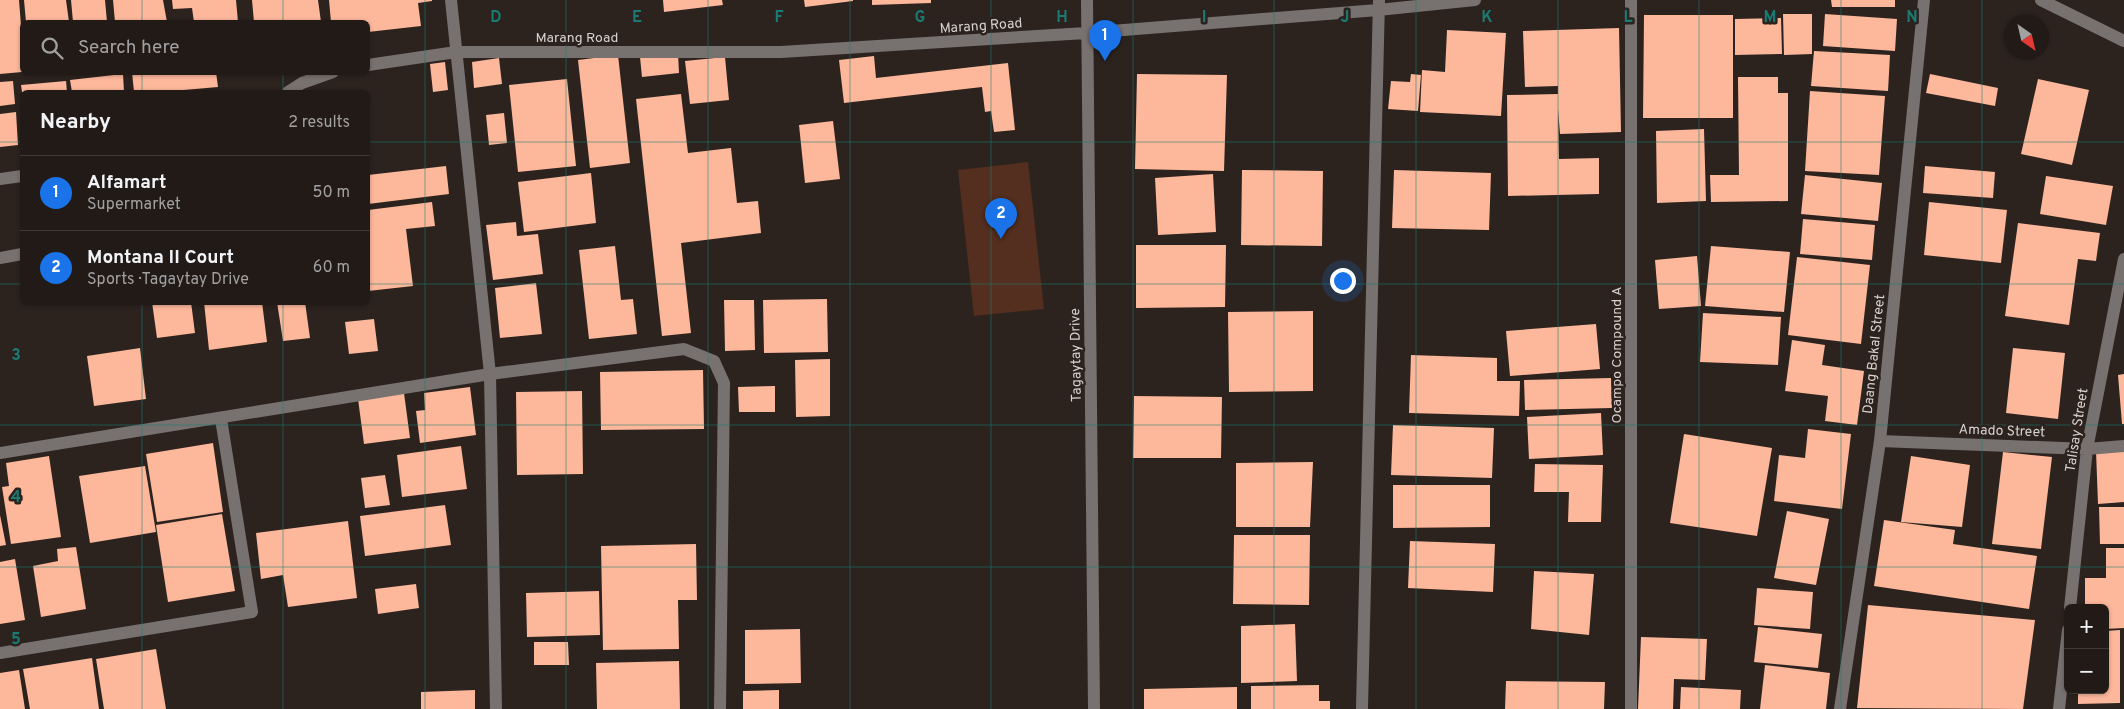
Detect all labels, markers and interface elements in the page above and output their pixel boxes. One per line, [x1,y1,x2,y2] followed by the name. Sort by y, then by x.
[490,8,502,28] text: D
[632,8,642,28] text: E
[774,8,784,28] text: F
[915,8,925,28] text: G
[1056,8,1068,28] text: H
[1202,8,1206,28] text: I
[1341,8,1349,28] text: J
[1481,8,1493,28] text: K
[1623,8,1633,28] text: L
[1764,8,1776,28] text: M
[1906,8,1918,28] text: N
[939,15,1023,38] street label: Marang Road
[2004,15,2049,60] north arrow
[20,20,370,75] search box
[1089,20,1121,61] pin: 1
[536,30,618,47] street label: Marang Road
[38,34,66,62] icon: search
[78,36,180,60] text: Search here
[40,109,111,136] text: Nearby
[288,113,350,133] text: 2 results
[87,171,167,195] text: Alfamart
[53,183,59,203] text: 1
[313,183,350,203] text: 50 m
[87,195,181,215] text: Supermarket
[985,198,1017,239] pin: 2
[87,246,234,270] text: Montana II Court
[51,258,61,278] text: 2
[313,258,350,278] text: 60 m
[1330,268,1356,294] your location
[87,270,249,290] text: Sports · Tagaytay Drive
[1609,287,1626,423] street label: Ocampo Compound A
[1860,294,1889,415] street label: Daang Bakal Street
[1067,308,1086,402] street label: Tagaytay Drive
[11,346,21,366] text: 3
[2062,387,2093,473] street label: Talisay Street
[1958,421,2045,442] street label: Amado Street
[11,488,21,508] text: 4
[2064,604,2109,694] map controls
[2064,604,2109,649] button: +
[11,630,21,650] text: 5
[2064,649,2109,694] button: −

